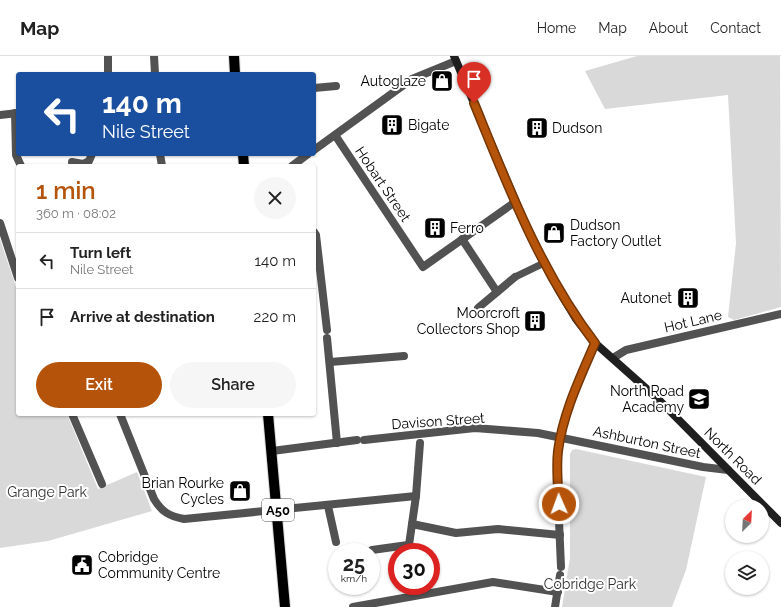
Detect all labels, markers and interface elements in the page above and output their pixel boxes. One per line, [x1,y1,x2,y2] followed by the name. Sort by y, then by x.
[20,17,59,39] text: Map
[537,20,576,36] text: Home
[598,20,627,36] text: Map
[649,20,688,36] text: About
[710,20,761,36] text: Contact
[457,62,491,103] pin
[429,68,455,94] shop icon: Autoglaze
[463,68,485,90] icon: arrive
[360,73,426,89] place label: Autoglaze
[102,87,182,120] text: 140 m
[36,88,88,140] icon: left
[379,112,405,138] building icon: Bigate
[524,115,550,141] building icon: Dudson
[408,117,449,133] place label: Bigate
[552,120,602,136] place label: Dudson
[102,121,190,142] text: Nile Street
[352,144,414,225] street label: Hobart Street
[36,176,96,205] text: 1 min
[254,177,296,219] button: close
[36,206,116,221] text: 360 m · 08:02
[422,215,448,241] building icon: Ferro
[570,217,662,249] place label: Dudson Factory Outlet
[450,220,484,236] place label: Ferro
[541,220,567,246] shop icon: Dudson Factory Outlet
[70,244,131,262] text: Turn left
[36,250,58,272] icon: left
[255,252,296,270] text: 140 m
[70,262,133,277] text: Nile Street
[675,285,701,311] building icon: Autonet
[620,290,672,306] place label: Autonet
[417,305,520,337] place label: Moorcroft Collectors Shop
[36,306,58,328] icon: arrive
[663,307,723,335] street label: Hot Lane
[70,308,215,326] text: Arrive at destination
[254,308,296,326] text: 220 m
[522,308,548,334] building icon: Moorcroft Collectors Shop
[36,362,162,408] button: Exit
[170,362,296,408] button: Share
[610,383,684,415] place label: North Road Academy
[686,386,712,412] school or university icon: North Road Academy
[391,410,486,432] street label: Davison Street
[592,423,703,461] street label: Ashburton Street
[701,424,765,488] street label: North Road
[142,475,224,507] place label: Brian Rourke Cycles
[227,478,253,504] shop icon: Brian Rourke Cycles
[538,483,580,525] position arrow
[7,484,87,500] park label: Grange Park
[262,499,294,521] road number: A50
[725,499,769,543] north arrow
[725,499,769,595] map controls
[388,543,440,595] speed limit sign: 30
[98,549,220,581] place label: Cobridge Community Centre
[725,551,769,595] button: layers
[69,552,95,578] public building icon: Cobridge Community Centre
[343,552,365,576] text: 25
[341,573,367,584] text: km/h
[544,576,637,592] park label: Cobridge Park

